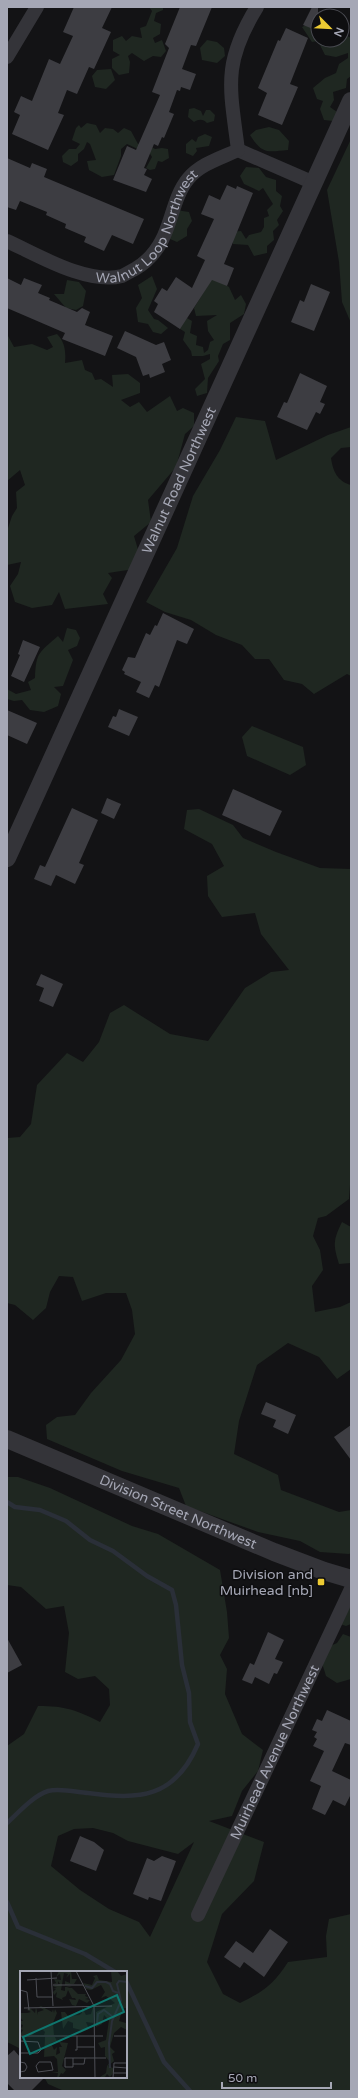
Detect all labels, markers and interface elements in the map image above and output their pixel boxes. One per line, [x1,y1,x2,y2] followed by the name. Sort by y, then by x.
[310,8,350,48] north arrow
[331,25,346,39] text: N
[95,165,202,287] street label: Walnut Loop Northwest
[138,404,220,557] street label: Walnut Road Northwest
[97,1471,260,1553] street label: Division Street Northwest
[220,1566,313,1599] place label: Division and Muirhead [nb]
[316,1577,326,1587] marker: Division and Muirhead [nb]
[227,1662,323,1842] street label: Muirhead Avenue Northwest
[20,1971,127,2078] inset map
[222,2064,331,2090] scale bar
[228,2071,257,2085] text: 50 m

